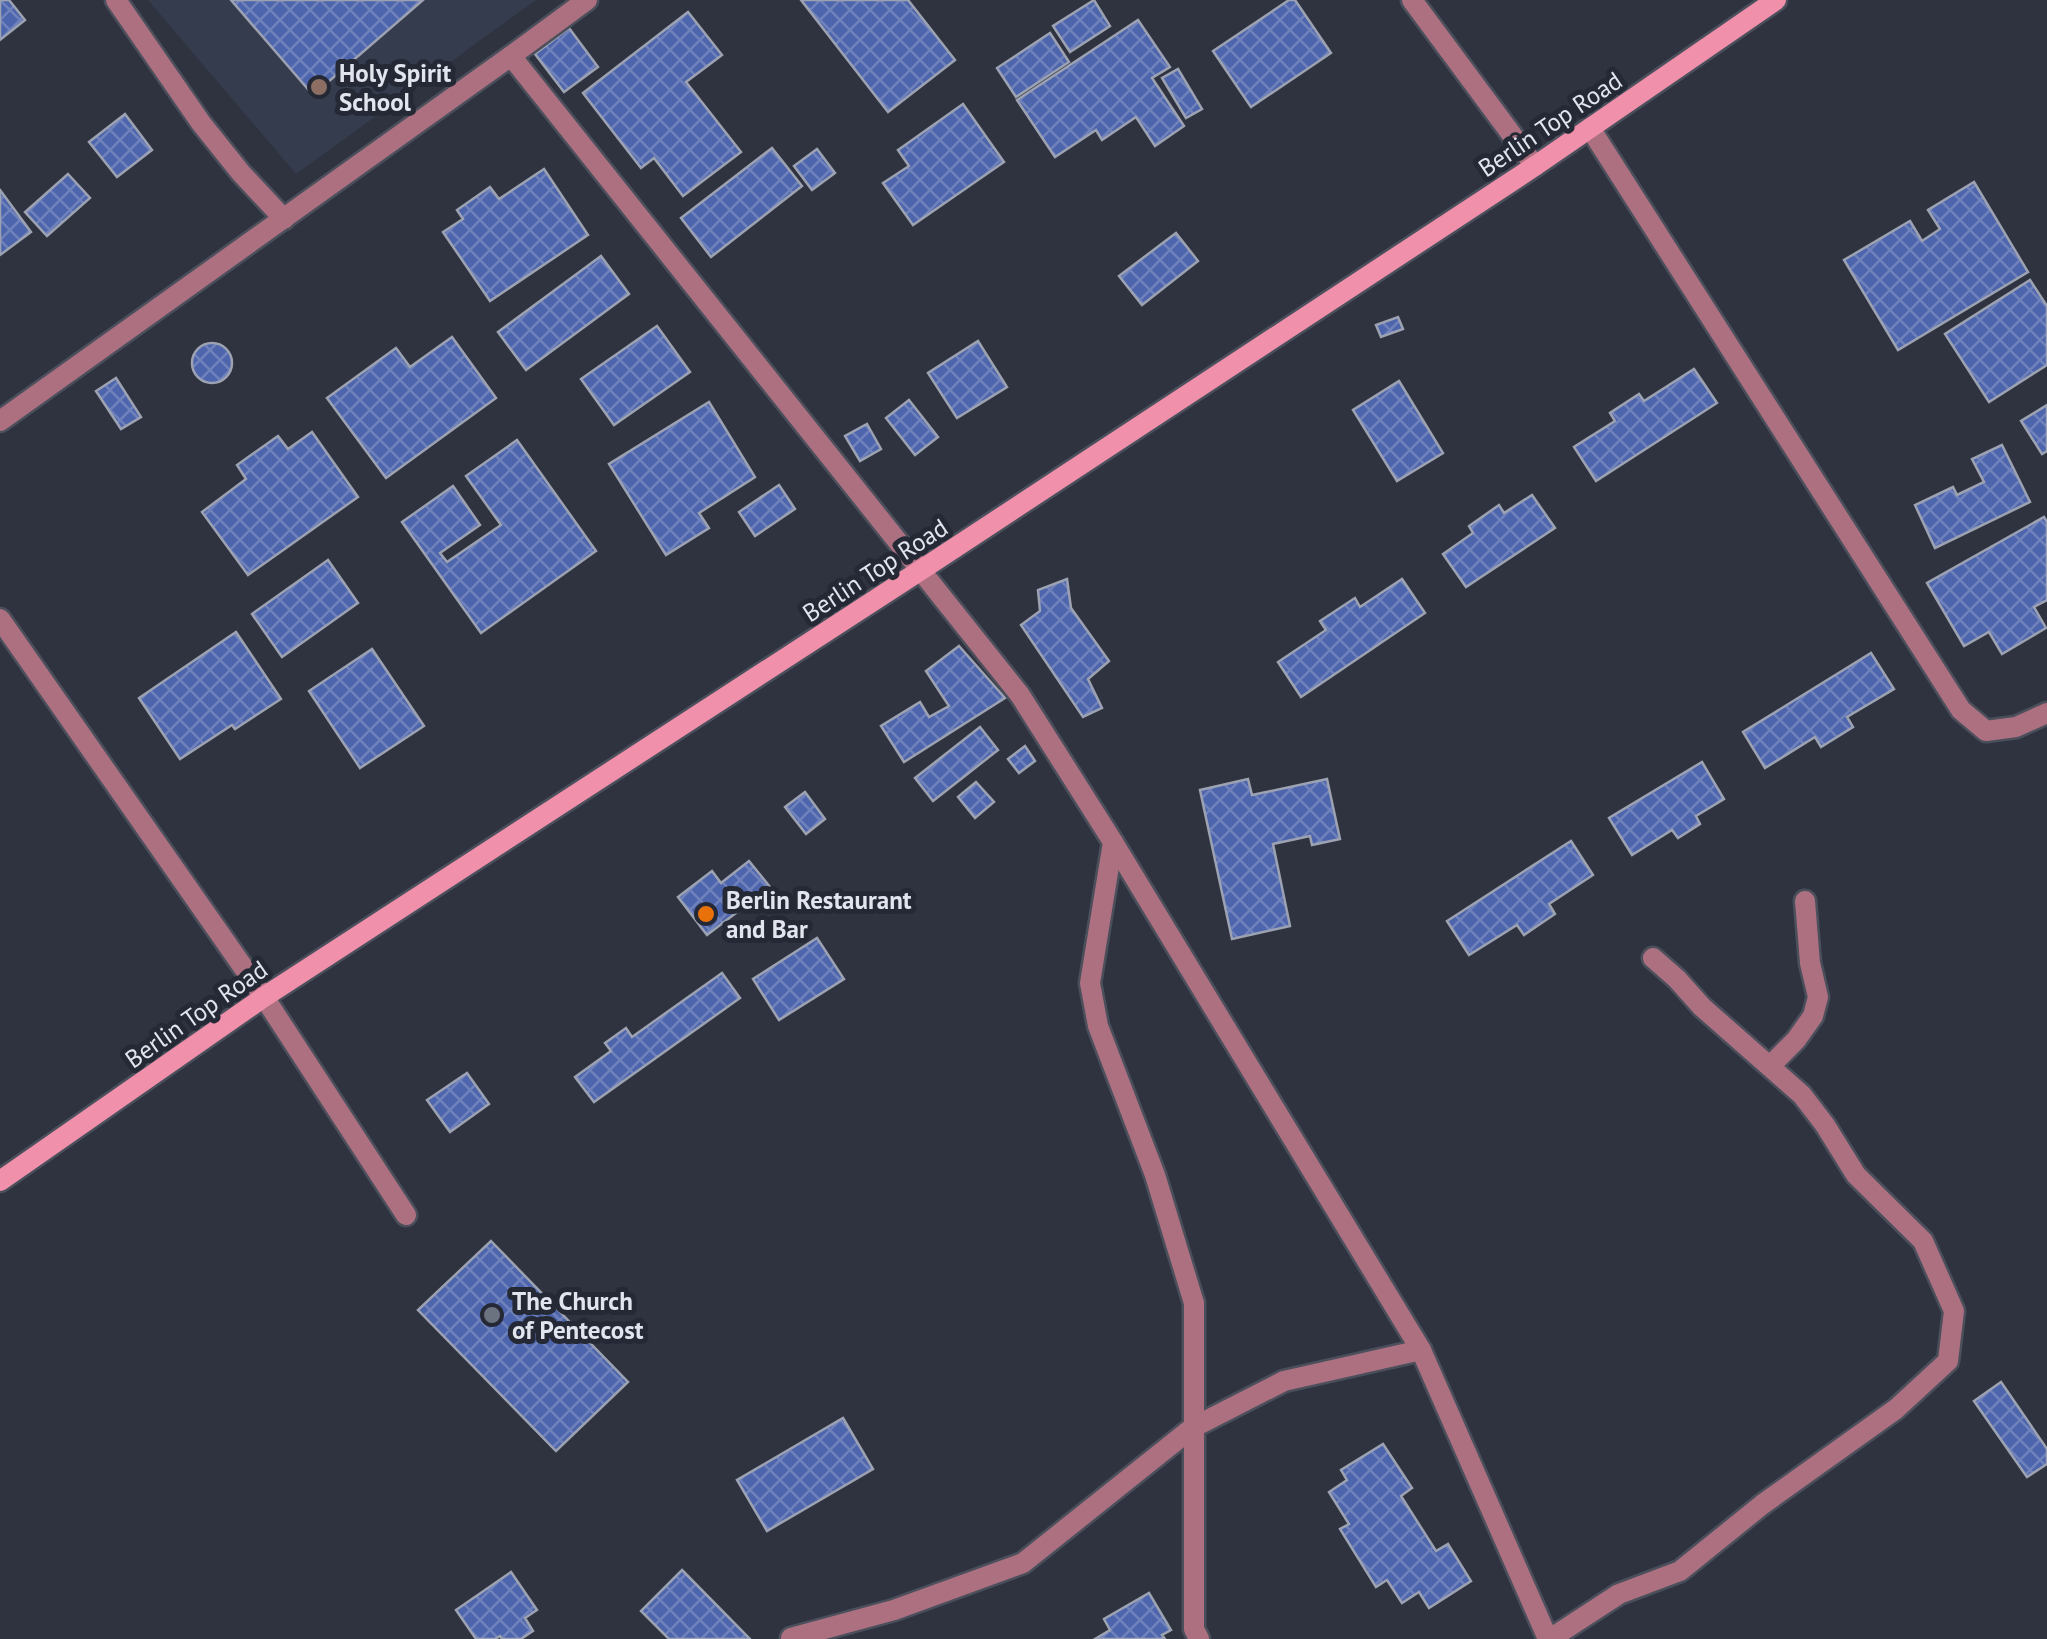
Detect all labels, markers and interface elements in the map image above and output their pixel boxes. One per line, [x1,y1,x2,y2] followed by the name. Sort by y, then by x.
[339,57,451,118] place label: Holy Spirit School
[1472,64,1628,184] street label: Berlin Top Road
[308,76,330,98] marker: Holy Spirit School
[796,511,954,629] street label: Berlin Top Road
[726,884,912,945] place label: Berlin Restaurant and Bar
[695,903,717,925] marker: Berlin Restaurant and Bar
[119,953,273,1075] street label: Berlin Top Road
[512,1285,644,1346] place label: The Church of Pentecost
[481,1304,503,1326] marker: The Church of Pentecost

